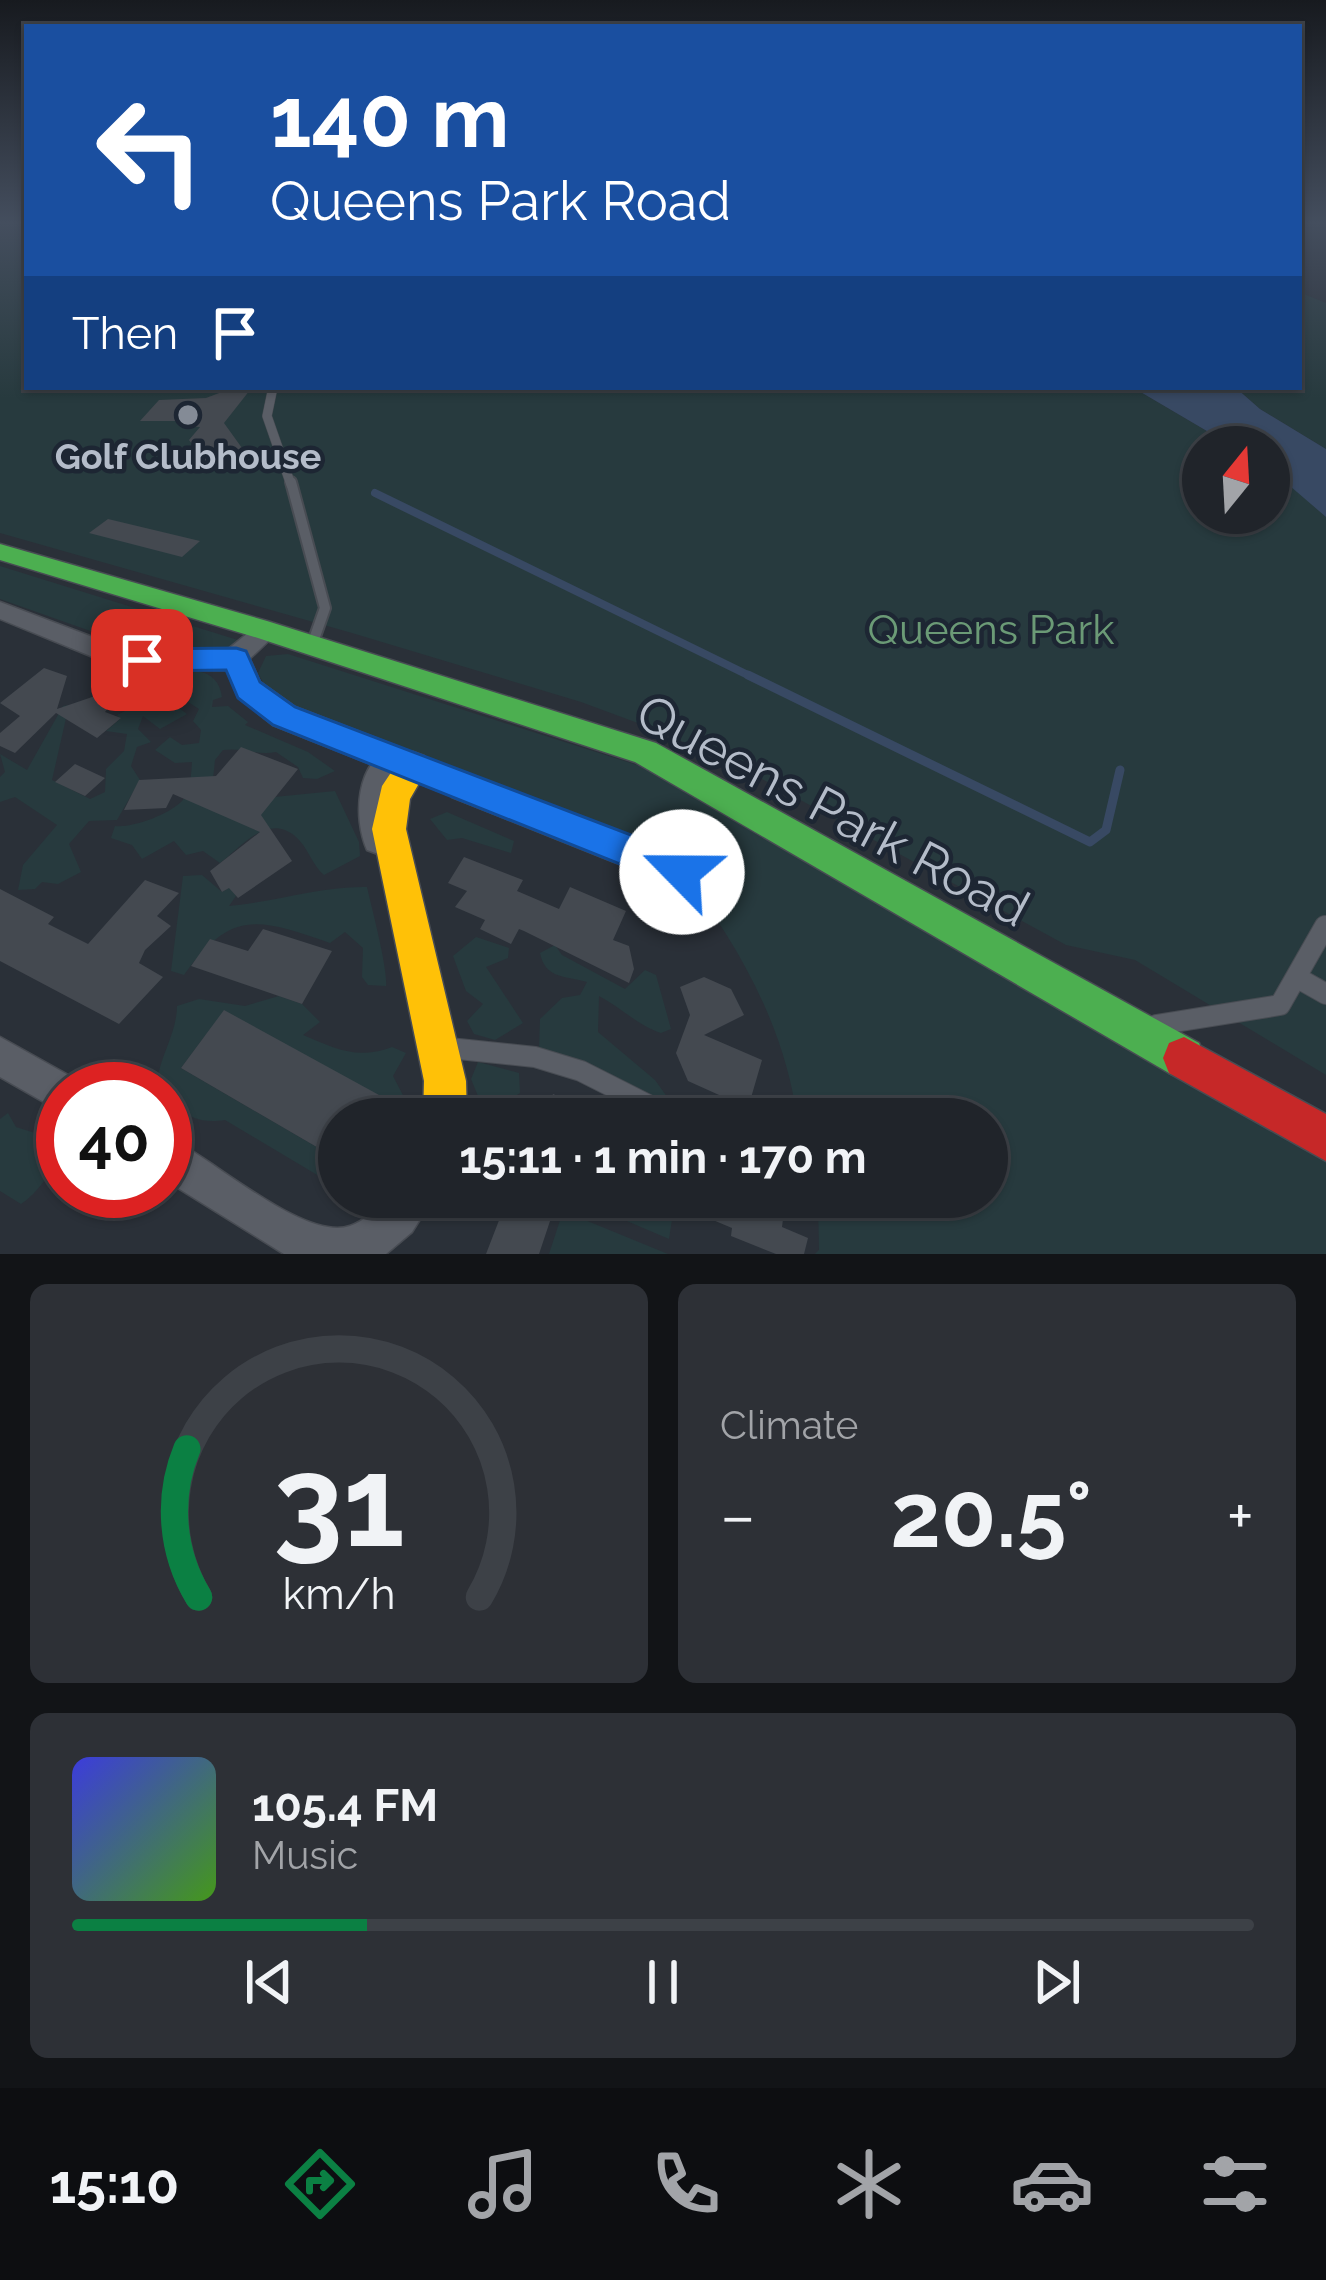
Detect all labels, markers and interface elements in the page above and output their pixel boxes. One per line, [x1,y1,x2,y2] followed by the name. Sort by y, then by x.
[270,68,509,167] text: 140 m
[72,72,228,228] icon: left
[270,169,731,233] text: Queens Park Road
[202,300,268,366] icon: arrive
[72,307,178,360] text: Then
[175,402,201,428] marker: Golf Clubhouse
[1182,426,1290,534] north arrow
[1182,426,1290,534] map controls
[55,435,321,477] place label: Golf Clubhouse
[868,605,1114,654] park label: Queens Park
[91,609,193,711] pin
[109,627,175,693] icon: arrive
[627,681,1039,939] street label: Queens Park Road
[619,809,745,935] position arrow
[36,1062,192,1218] speed limit sign: 40
[459,1131,867,1184] text: 15:11 · 1 min · 170 m
[720,1402,858,1448] text: Climate
[273,1429,405,1575] text: 31
[890,1462,1092,1568] text: 20.5°
[720,1477,756,1554] text: −
[1227,1477,1254,1554] text: +
[282,1568,396,1618] text: km/h
[252,1779,438,1832] text: 105.4 FM
[252,1832,358,1878] text: Music
[236,1949,302,2015] icon: previous
[630,1949,696,2015] icon: pause
[1024,1949,1090,2015] icon: next
[278,2142,362,2226] icon: directions
[461,2142,545,2226] icon: music
[644,2142,728,2226] icon: phone
[827,2142,911,2226] icon: climate
[1010,2142,1094,2226] icon: car
[1193,2142,1277,2226] icon: filters
[49,2152,179,2216] text: 15:10

